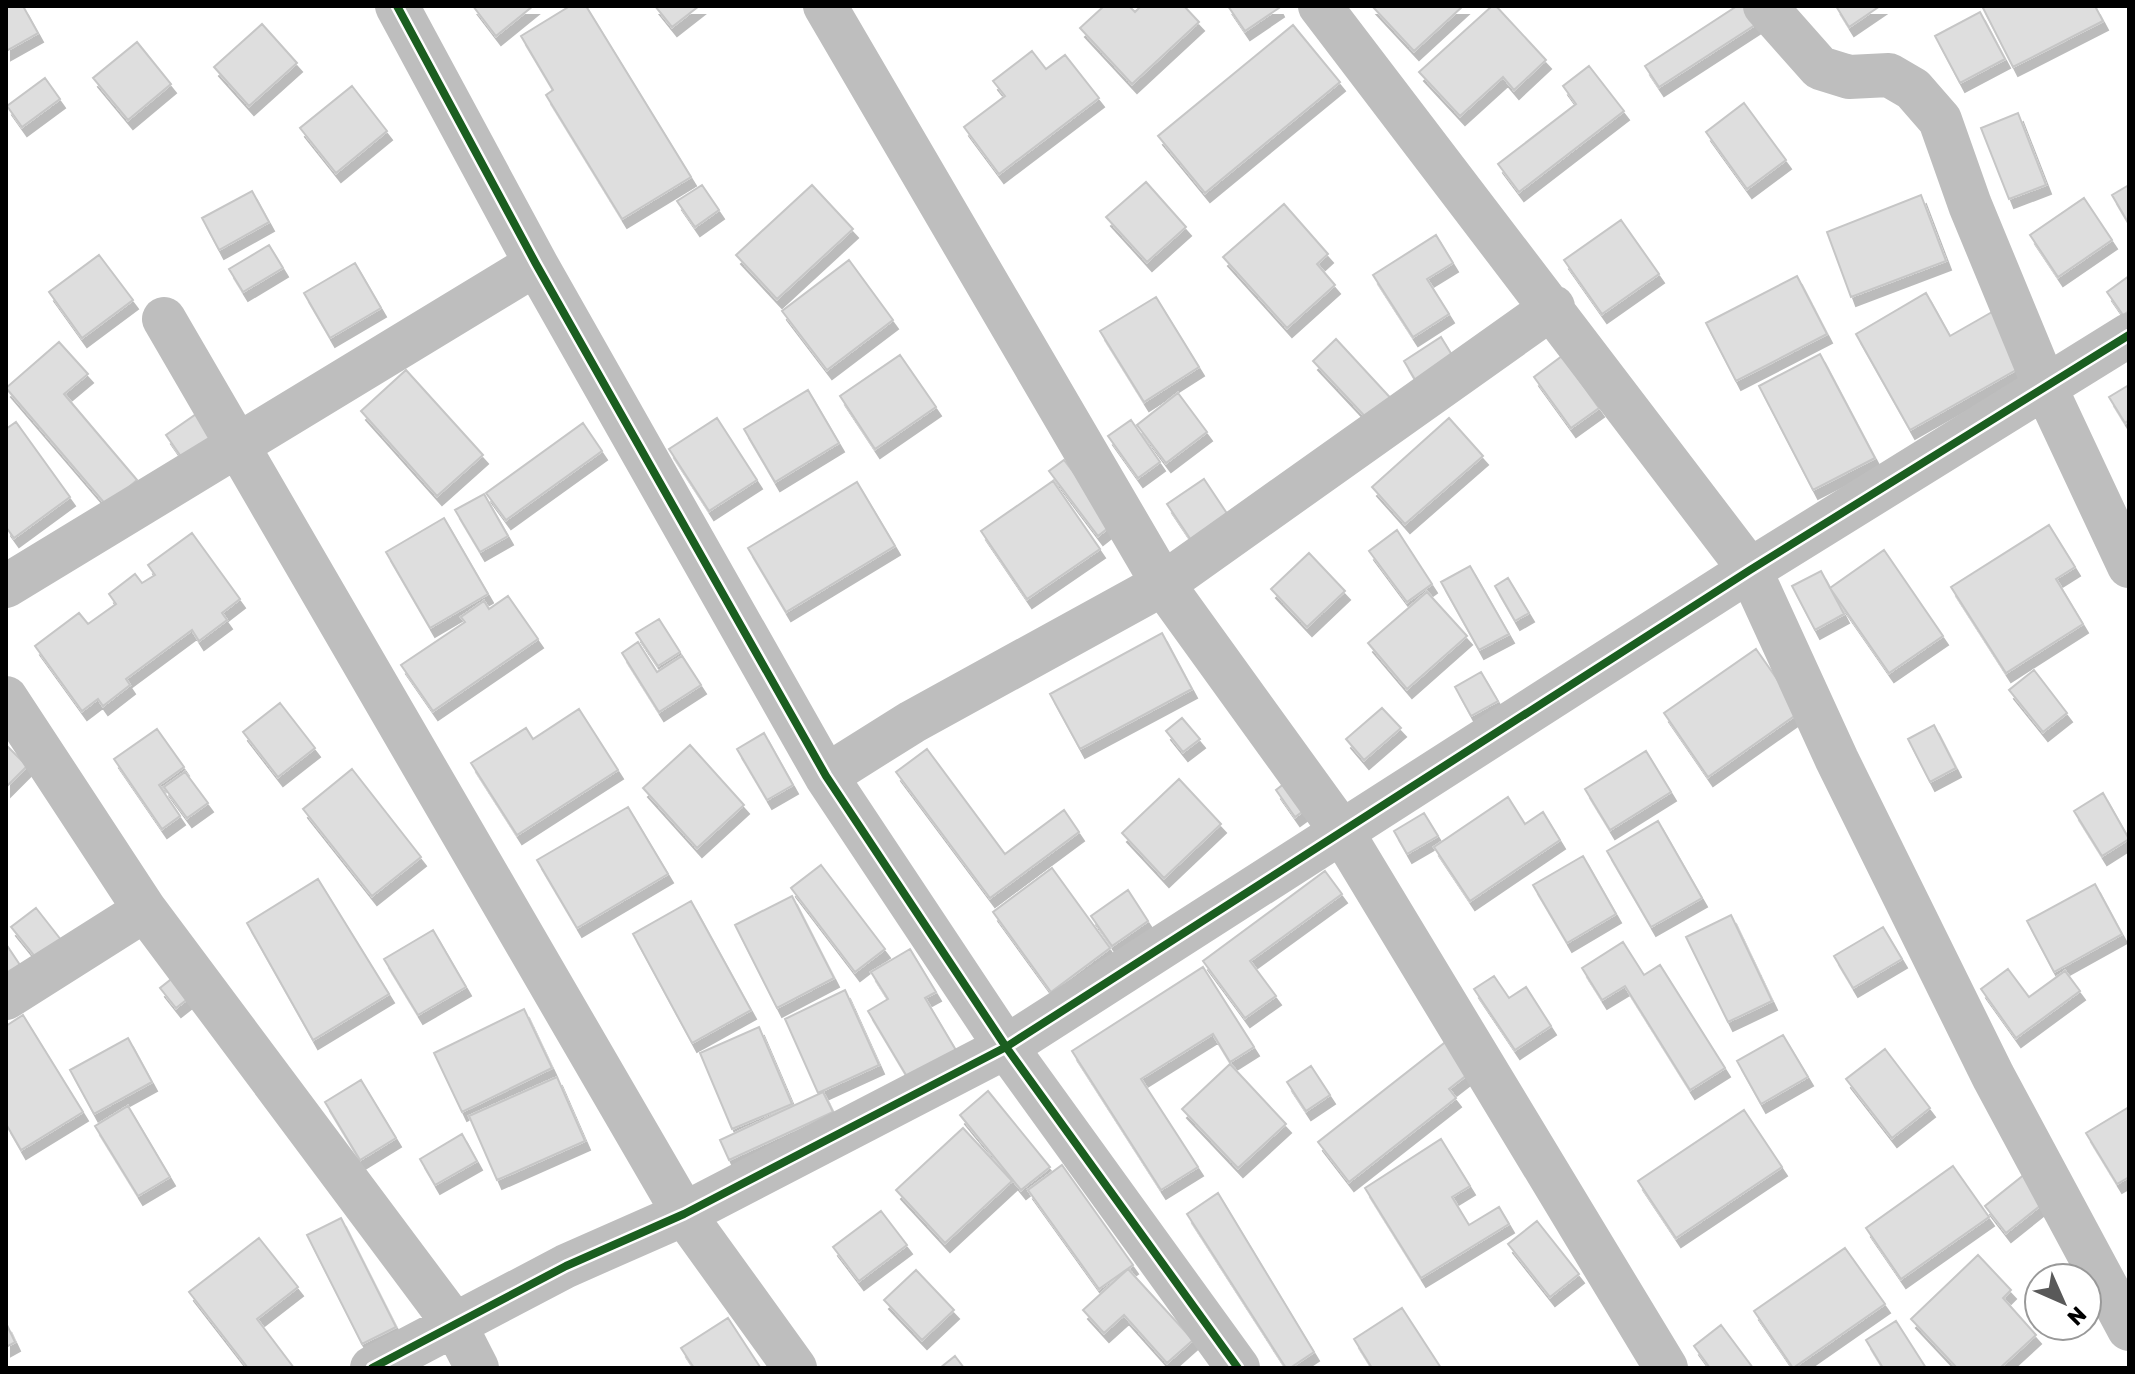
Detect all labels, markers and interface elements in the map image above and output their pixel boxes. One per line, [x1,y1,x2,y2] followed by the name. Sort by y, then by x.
[2023,1262,2103,1342] north arrow
[2062,1301,2092,1331] text: N

